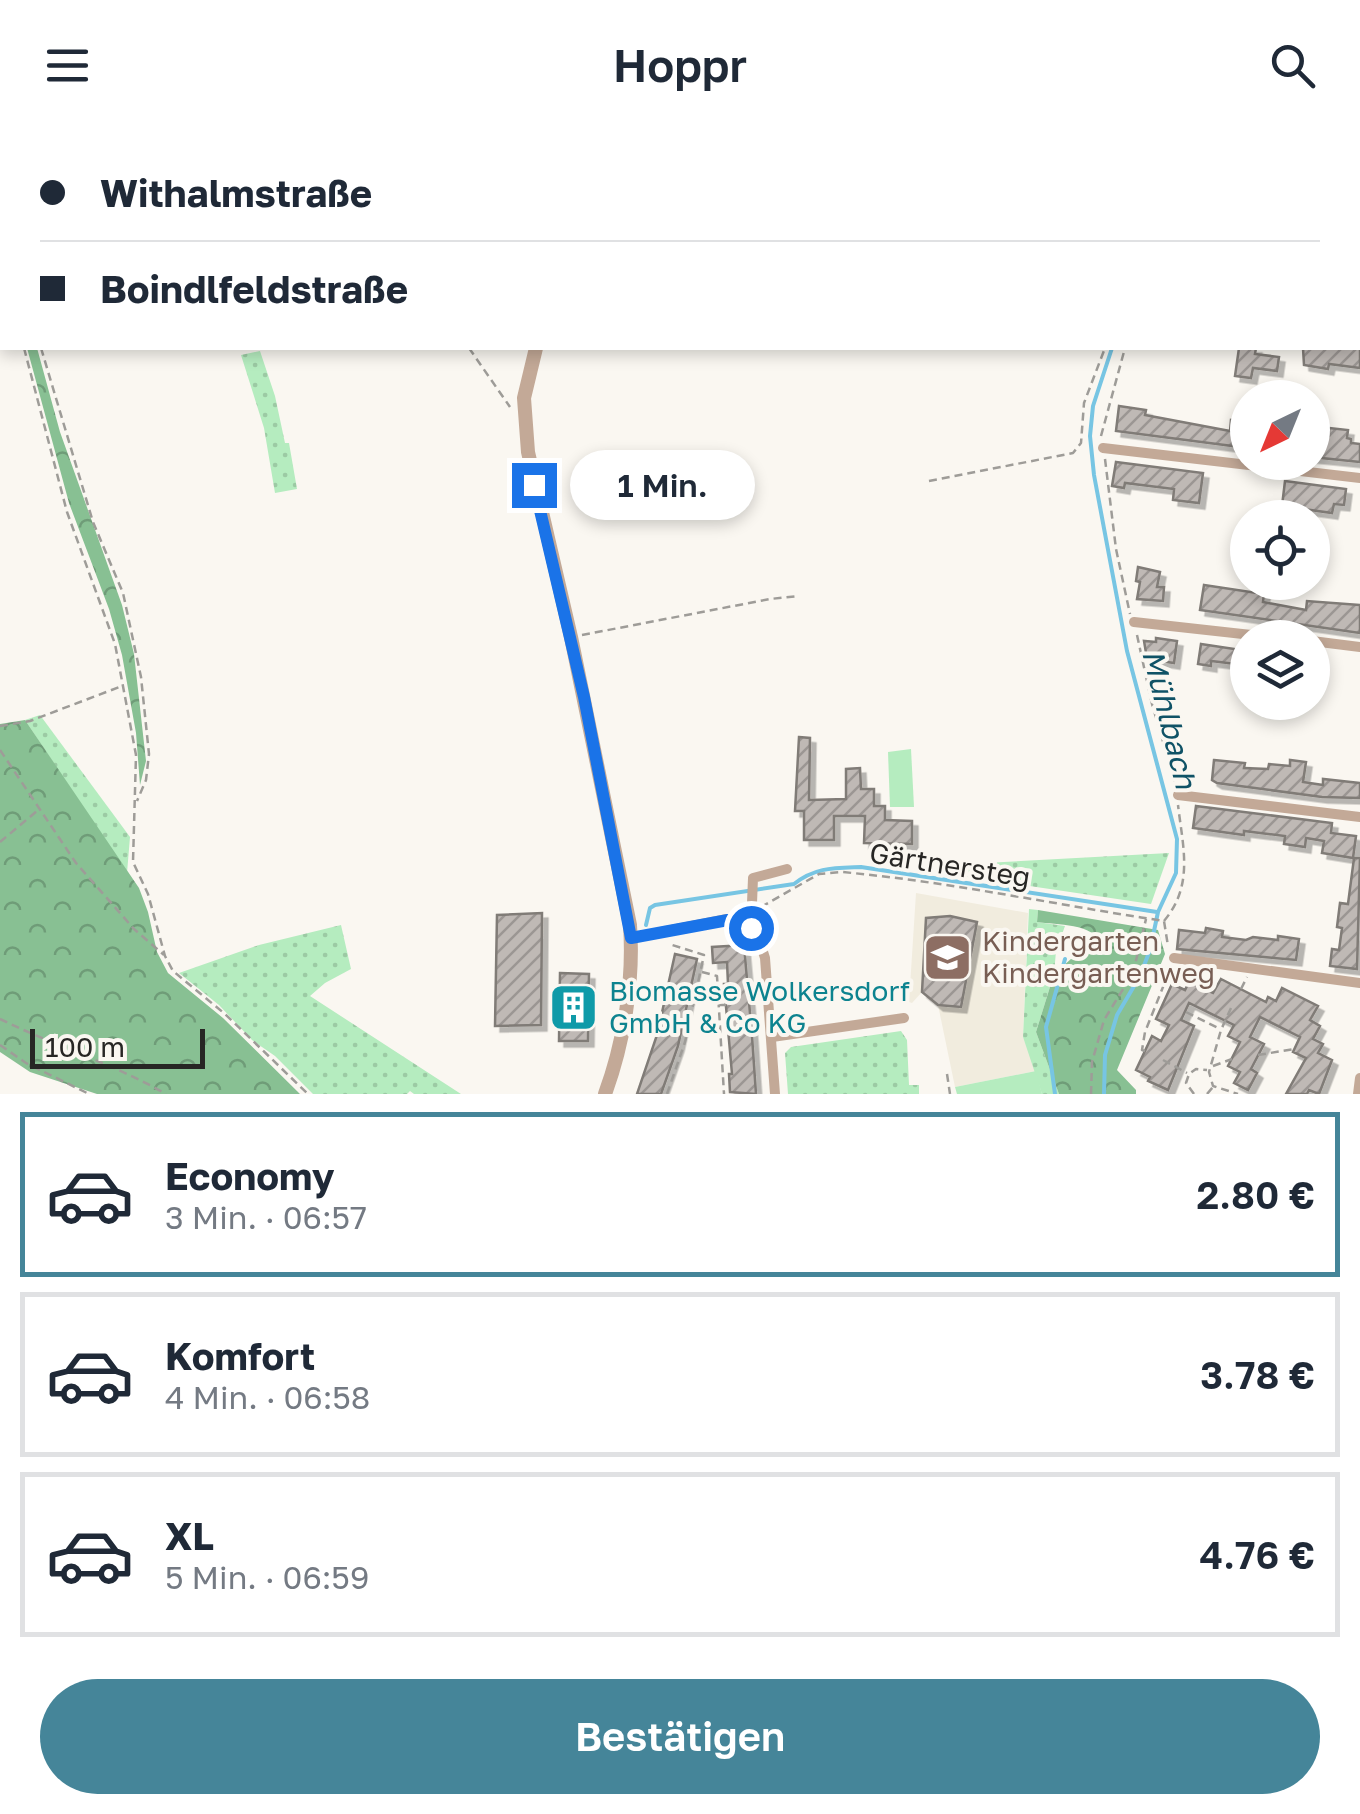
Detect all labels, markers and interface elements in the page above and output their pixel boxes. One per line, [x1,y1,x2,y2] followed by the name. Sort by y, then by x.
[40,38,95,93] icon: menu
[613,38,747,92] text: Hoppr
[1265,38,1320,93] icon: search
[100,170,372,215] text: Withalmstraße
[100,266,408,311] text: Boindlfeldstraße
[1230,380,1330,480] north arrow
[1230,380,1330,720] map controls
[569,450,754,520] callout: 1 Min.
[512,463,557,508] route end
[617,466,708,504] text: 1 Min.
[1230,500,1330,600] button: locate
[1230,620,1330,720] button: layers
[1135,645,1205,794] water label: Mühlbach
[867,836,1033,893] street label: Gärtnersteg
[729,906,774,951] route start
[982,924,1215,989] place label: Kindergarten Kindergartenweg
[921,931,973,983] school or university icon: Kindergarten Kindergartenweg
[609,974,910,1039] place label: Biomasse Wolkersdorf GmbH & Co KG
[548,981,600,1033] building icon: Biomasse Wolkersdorf GmbH & Co KG
[30,1024,205,1068] scale bar
[45,1030,125,1063] text: 100 m
[45,1150,135,1240] icon: car
[165,1153,334,1198] text: Economy
[1197,1172,1315,1217] text: 2.80 €
[165,1198,367,1236] text: 3 Min. · 06:57
[45,1330,135,1420] icon: car
[165,1333,315,1378] text: Komfort
[1200,1352,1315,1397] text: 3.78 €
[165,1378,370,1416] text: 4 Min. · 06:58
[45,1510,135,1600] icon: car
[165,1513,214,1558] text: XL
[1199,1532,1315,1577] text: 4.76 €
[165,1558,369,1596] text: 5 Min. · 06:59
[40,1679,1320,1794] button: Bestätigen

